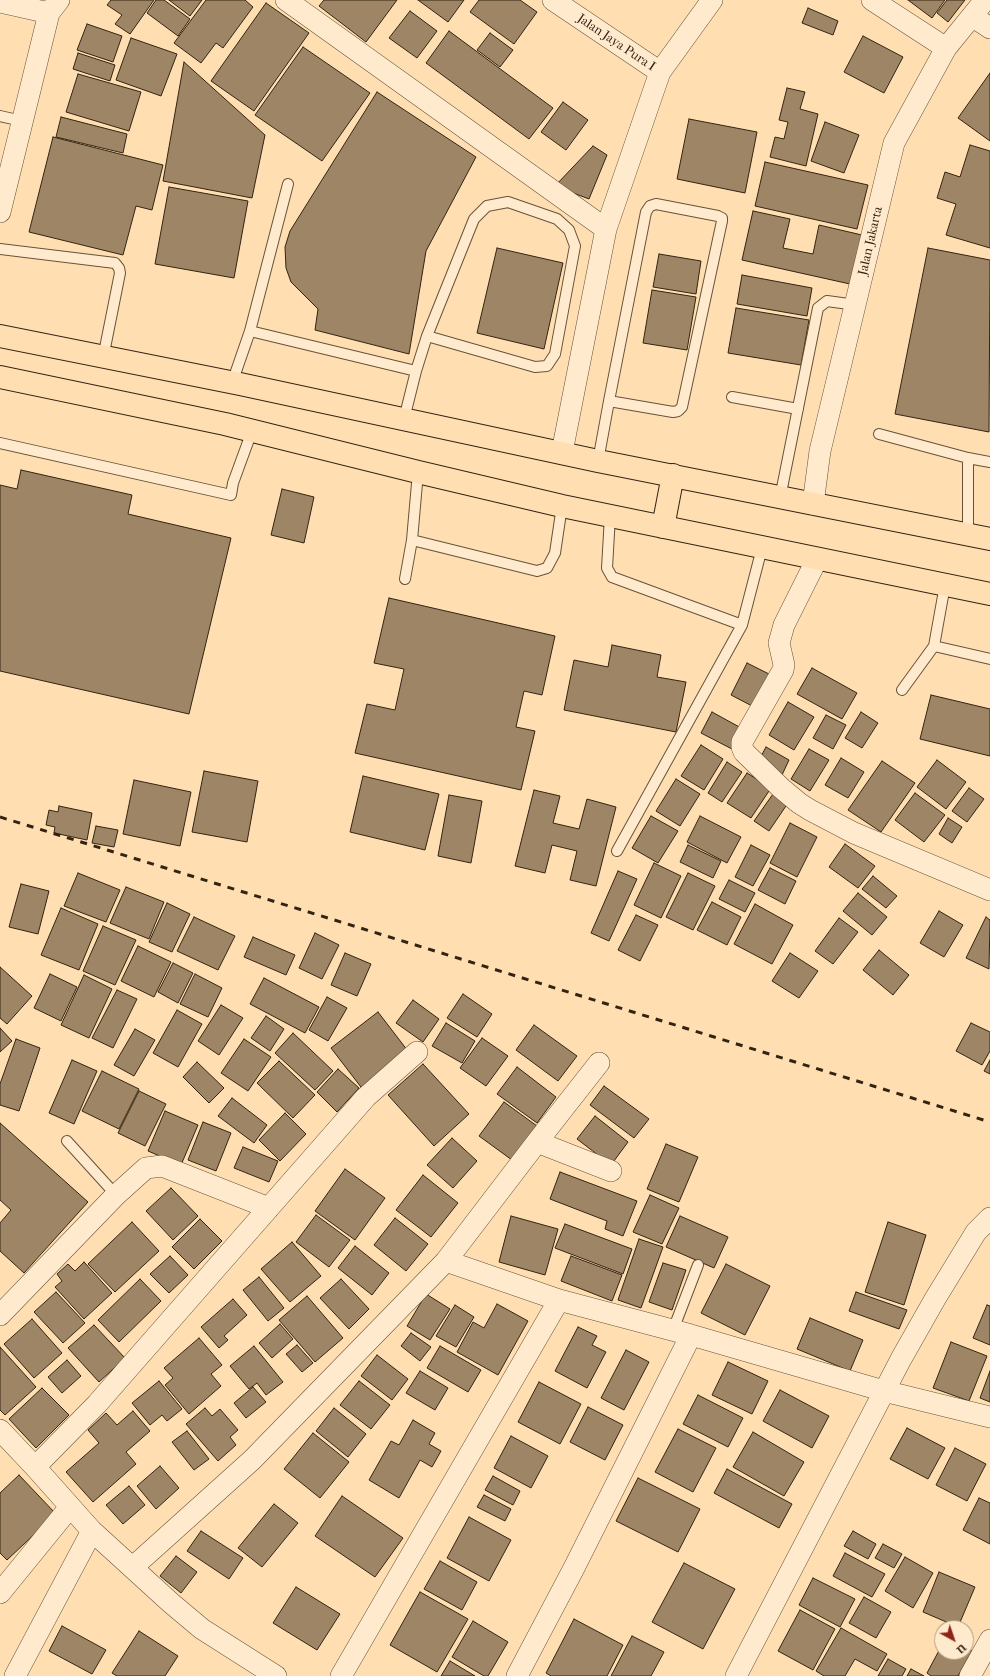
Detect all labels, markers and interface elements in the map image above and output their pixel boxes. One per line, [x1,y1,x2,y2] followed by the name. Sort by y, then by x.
[574,11,658,75] street label: Jalan Jaya Pura I
[856,205,886,277] street label: Jalan Jakarta
[934,1620,974,1660] north arrow
[954,1641,969,1657] text: U

